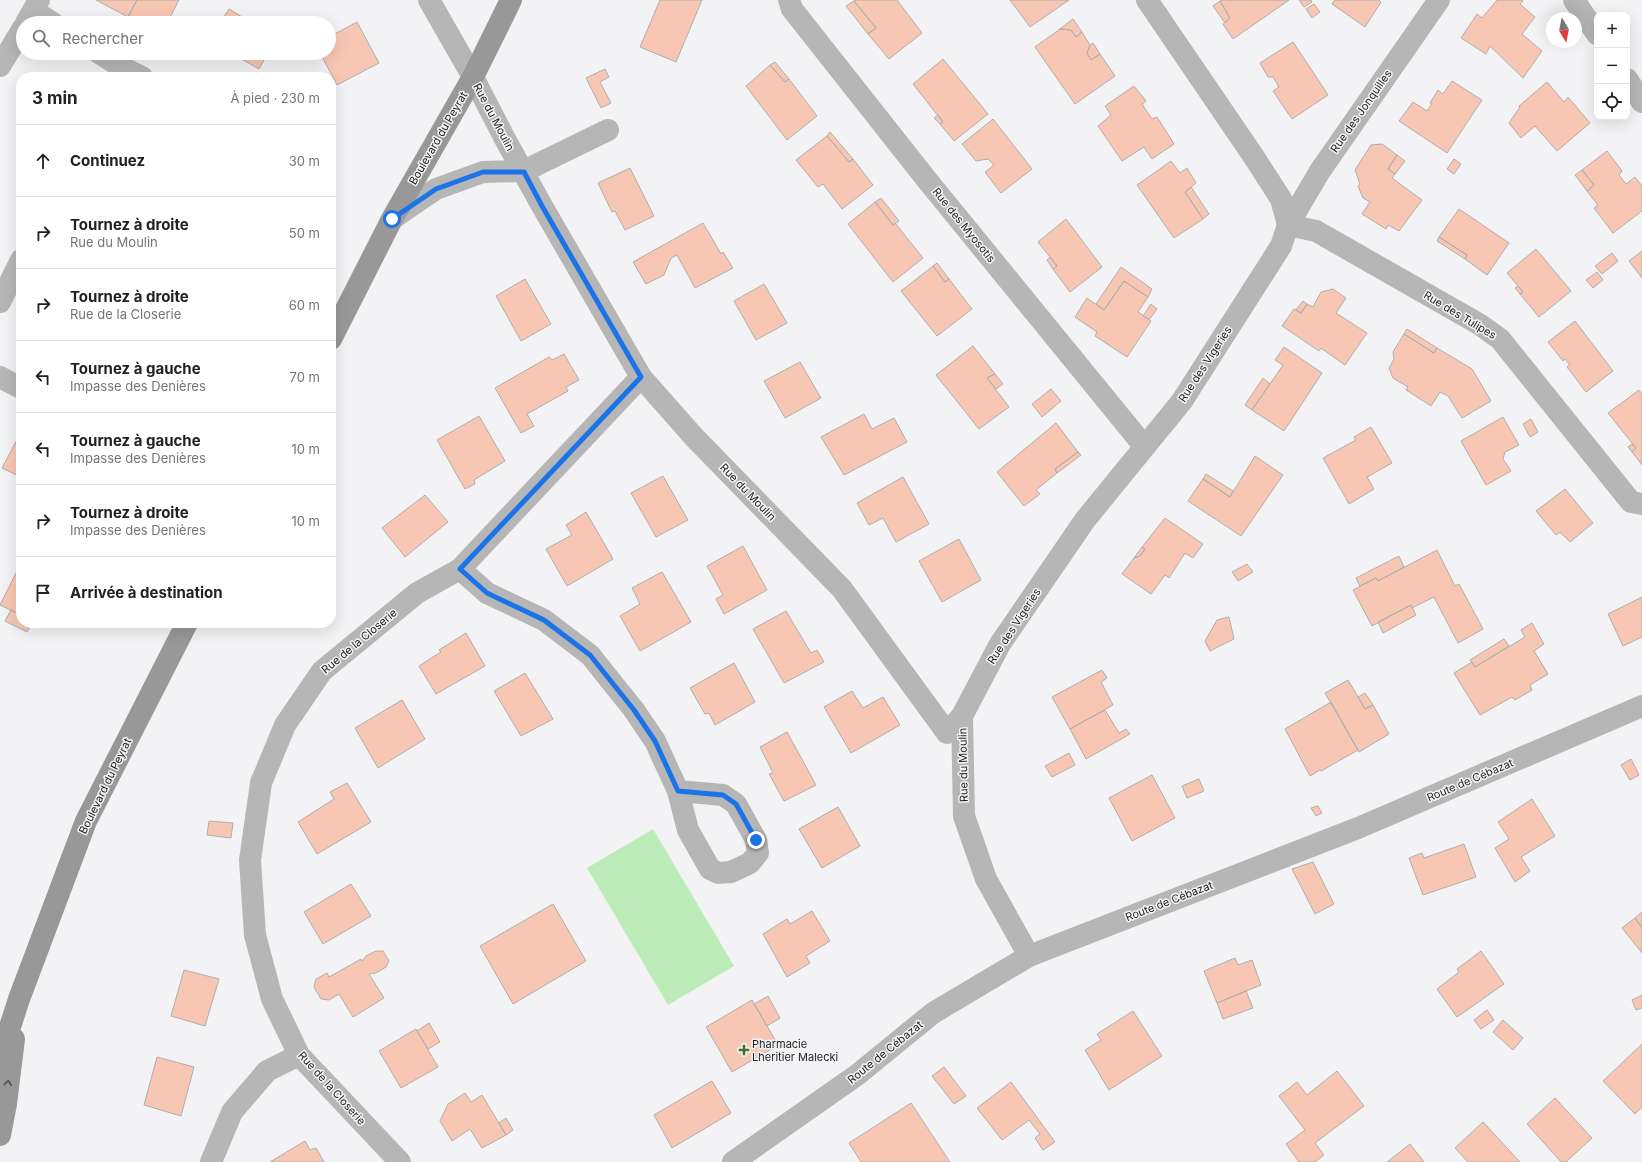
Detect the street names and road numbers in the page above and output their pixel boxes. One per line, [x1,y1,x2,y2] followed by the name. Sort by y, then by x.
[1327,67,1395,155] street label: Rue des Jonquilles
[470,81,518,153] street label: Rue du Moulin
[406,89,470,187] street label: Boulevard du Peyrat
[930,185,999,265] street label: Rue des Myosotis
[1421,288,1499,342] street label: Rue des Tulipes
[1175,323,1235,405] street label: Rue des Vigeries
[717,460,779,524] street label: Rue du Moulin
[984,585,1044,667] street label: Rue des Vigeries
[318,605,400,677] street label: Rue de la Closerie
[955,728,971,802] street label: Rue du Moulin
[76,735,134,836] street label: Boulevard du Peyrat
[1425,755,1516,805] street label: Route de Cébazat
[1123,878,1215,924] street label: Route de Cébazat
[845,1017,926,1087] street label: Route de Cébazat
[295,1048,369,1128] street label: Rue de la Closerie

